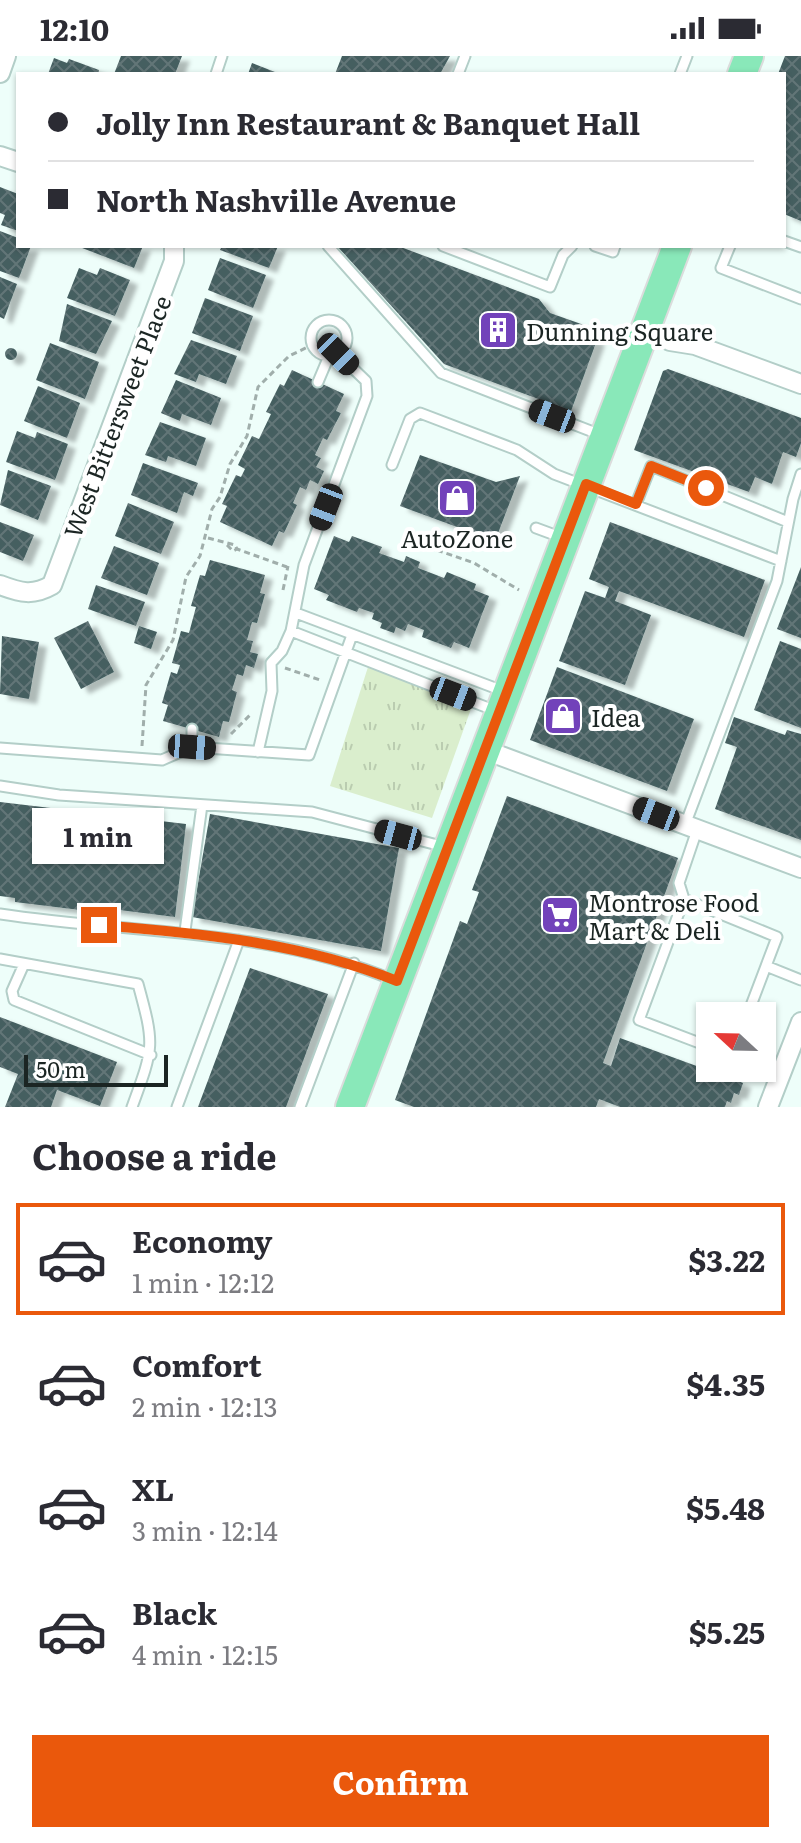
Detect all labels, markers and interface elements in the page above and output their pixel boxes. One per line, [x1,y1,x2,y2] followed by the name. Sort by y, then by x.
[40,6,109,50] text: 12:10
[96,100,640,144] text: Jolly Inn Restaurant & Banquet Hall
[96,177,456,221] text: North Nashville Avenue
[54,290,178,542] street label: West Bittersweet Place
[477,309,519,351] building icon: Dunning Square
[526,313,713,348] place label: Dunning Square
[313,329,363,379] car
[525,396,579,436] car
[688,470,724,506] route start
[436,477,478,519] shop icon: AutoZone
[306,480,346,534] car
[401,520,513,555] place label: AutoZone
[426,674,480,714] car
[542,695,584,737] shop icon: Idea
[591,699,640,734] place label: Idea
[167,733,217,761] car
[629,794,683,834] car
[33,809,165,865] callout: 1 min
[63,816,133,855] text: 1 min
[372,817,424,853] car
[588,884,760,947] place label: Montrose Food Mart & Deli
[539,894,581,936] supermarket icon: Montrose Food Mart & Deli
[81,907,117,943] route end
[696,1002,776,1082] north arrow
[696,1002,776,1082] map controls
[24,1051,168,1087] scale bar
[36,1052,86,1085] text: 50 m
[32,1128,277,1181] text: Choose a ride
[132,1218,272,1262] text: Economy
[36,1223,108,1295] icon: car
[688,1237,765,1281] text: $3.22
[132,1262,274,1301] text: 1 min · 12:12
[132,1342,262,1386] text: Comfort
[36,1347,108,1419] icon: car
[686,1361,765,1405] text: $4.35
[132,1386,278,1425] text: 2 min · 12:13
[132,1466,174,1510] text: XL
[36,1471,108,1543] icon: car
[686,1485,765,1529] text: $5.48
[132,1510,278,1549] text: 3 min · 12:14
[132,1590,217,1634] text: Black
[36,1595,108,1667] icon: car
[689,1609,765,1653] text: $5.25
[132,1634,278,1673] text: 4 min · 12:15
[32,1735,769,1827] button: Confirm

